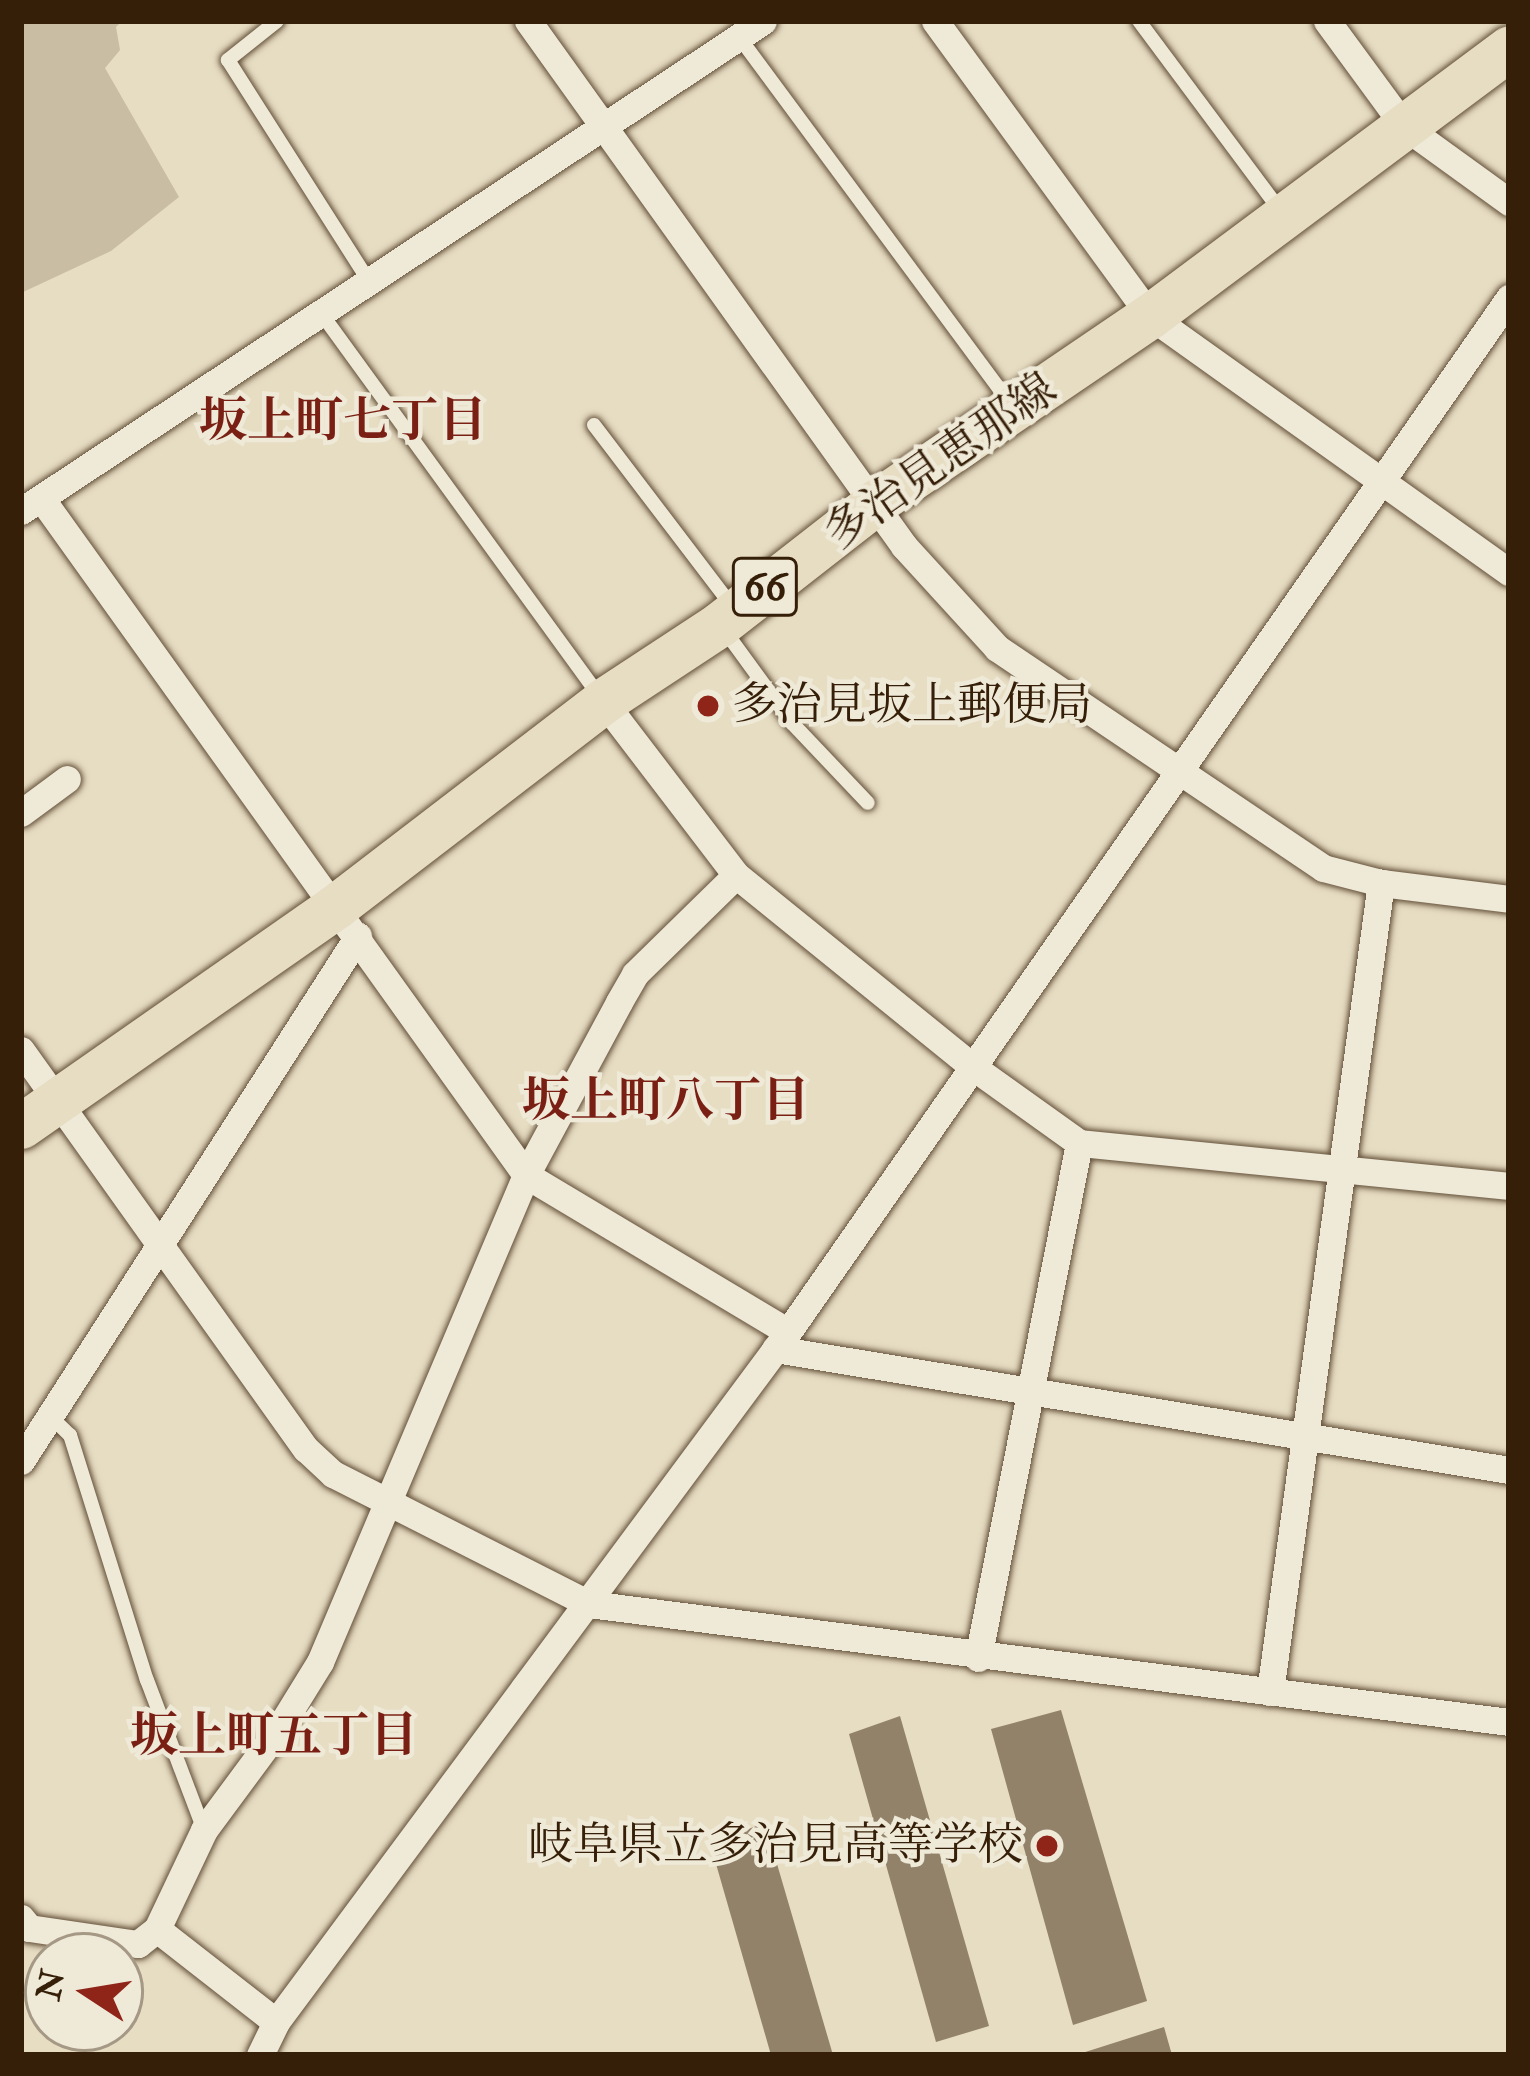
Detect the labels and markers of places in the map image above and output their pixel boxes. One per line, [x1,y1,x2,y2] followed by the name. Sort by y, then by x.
[732,679,1092,733] place label: 多治見坂上郵便局
[695,693,721,719] marker: 多治見坂上郵便局
[528,1819,1023,1873] place label: 岐阜県立多治見高等学校
[1034,1833,1060,1859] marker: 岐阜県立多治見高等学校

